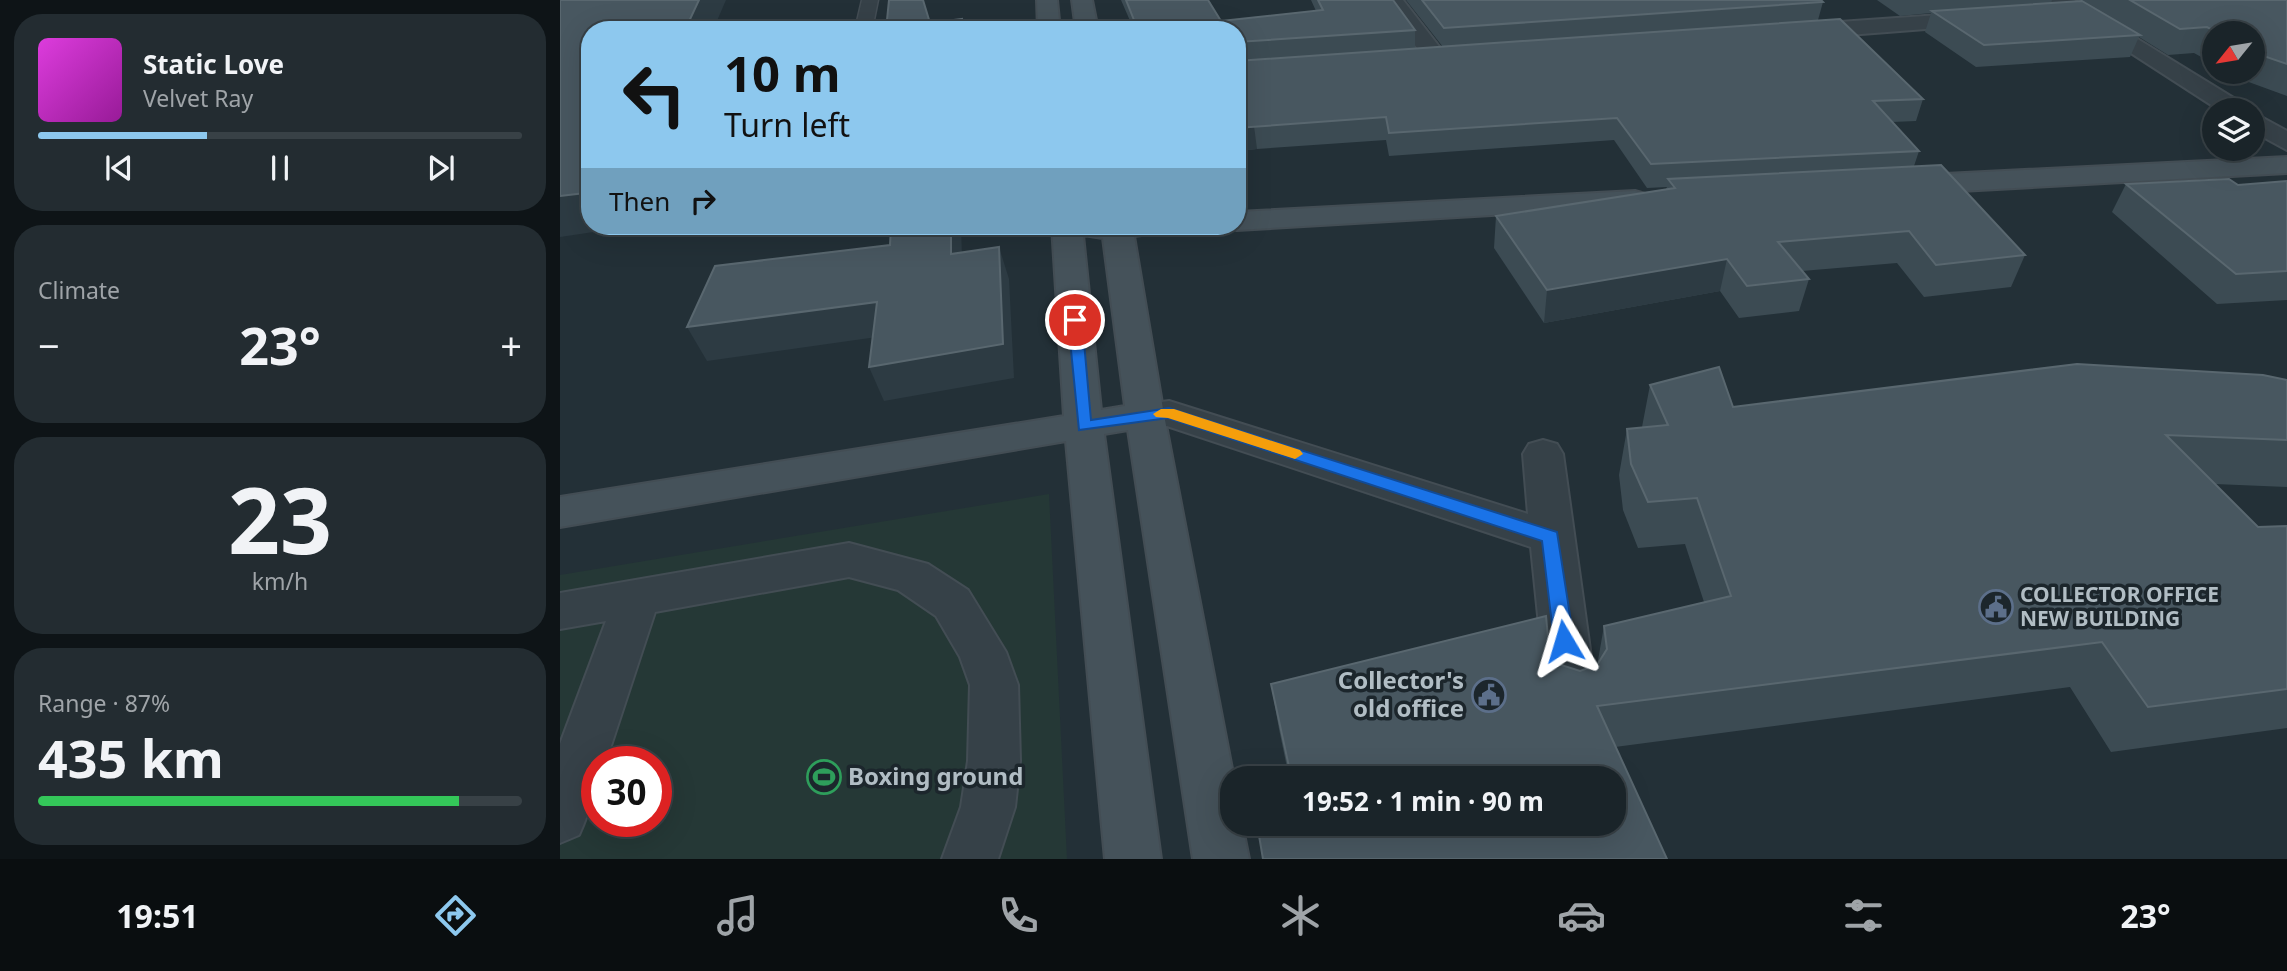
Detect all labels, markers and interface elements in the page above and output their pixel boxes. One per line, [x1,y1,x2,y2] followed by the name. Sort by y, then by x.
[2202,21,2264,84] north arrow
[2202,21,2265,161] map controls
[724,40,841,106] text: 10 m
[143,46,284,82] text: Static Love
[609,49,700,140] icon: left
[143,82,253,114] text: Velvet Ray
[2202,98,2265,161] button: layers
[724,103,850,146] text: Turn left
[100,149,138,187] icon: previous
[261,149,299,187] icon: pause
[422,149,460,187] icon: next
[684,182,722,220] icon: right
[609,183,670,219] text: Then
[38,274,120,306] text: Climate
[1045,290,1105,350] pin
[1056,301,1094,339] icon: arrive
[239,309,321,380] text: 23°
[38,319,60,371] text: −
[500,319,522,371] text: +
[228,457,332,581] text: 23
[252,565,308,597] text: km/h
[2020,580,2219,632] place label: COLLECTOR OFFICE NEW BUILDING
[1977,588,2015,626] public building icon: COLLECTOR OFFICE NEW BUILDING
[1527,604,1601,678] position arrow
[1338,663,1464,724] place label: Collector's old office
[1470,676,1508,714] public building icon: Collector's old office
[38,687,170,719] text: Range · 87%
[38,722,224,793] text: 435 km
[581,746,672,837] speed limit sign: 30
[805,758,843,796] sports icon: Boxing ground
[848,759,1023,792] place label: Boxing ground
[1302,783,1544,819] text: 19:52 · 1 min · 90 m
[431,891,480,940] icon: directions
[713,891,762,940] icon: music
[994,891,1043,940] icon: phone
[1276,891,1325,940] icon: climate
[1557,891,1606,940] icon: car
[1839,891,1888,940] icon: filters
[116,894,199,937] text: 19:51
[2120,894,2171,937] text: 23°

